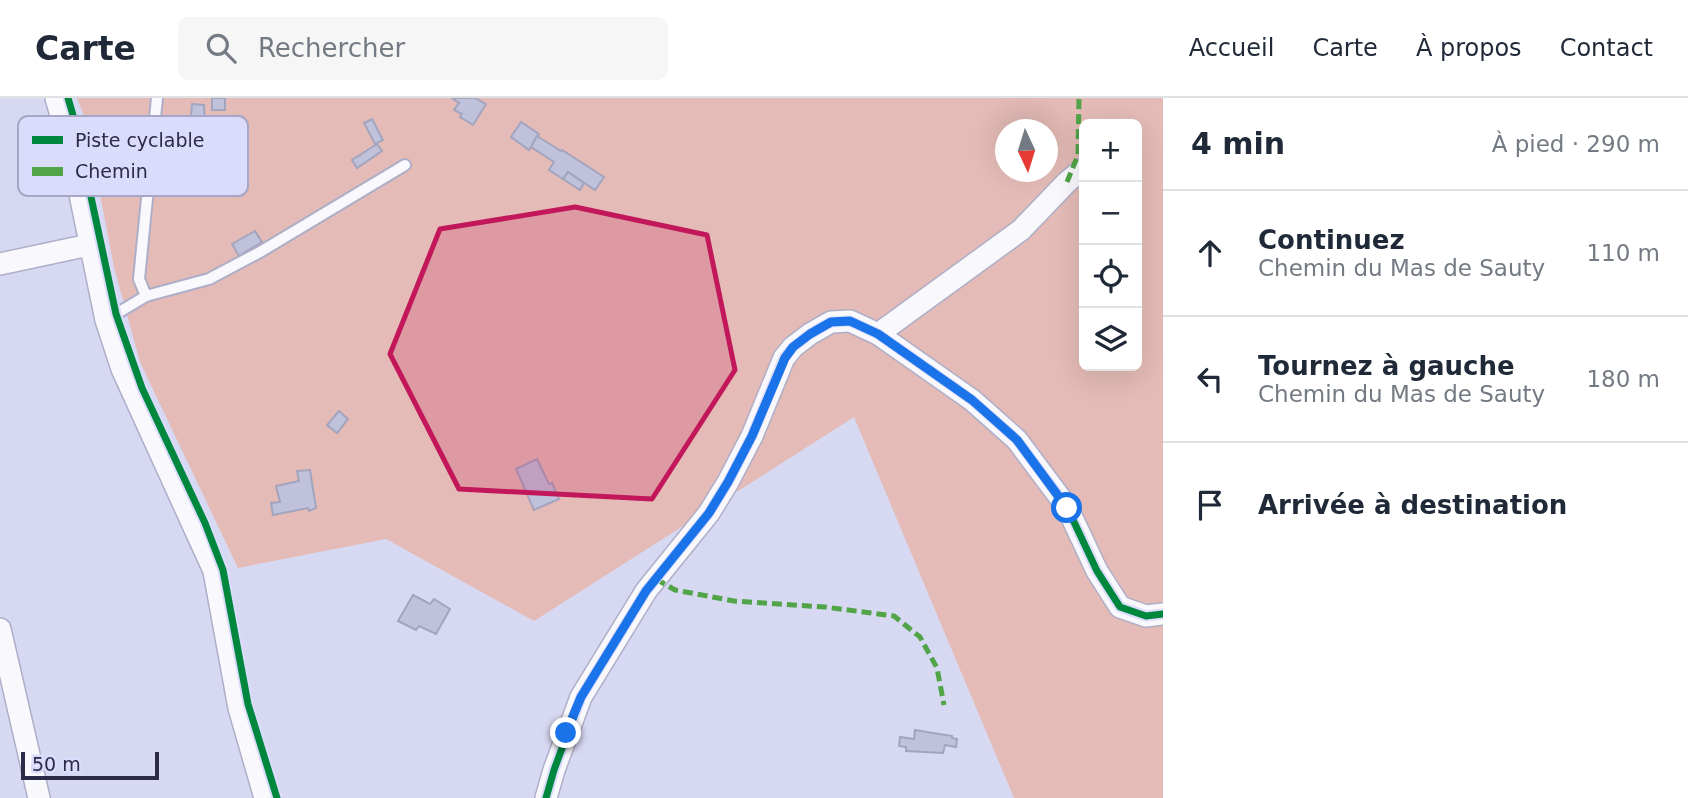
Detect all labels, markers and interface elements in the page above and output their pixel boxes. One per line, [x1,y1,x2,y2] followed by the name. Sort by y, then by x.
[178,17,668,80] search box
[35,29,136,68] text: Carte
[202,29,240,67] icon: search
[258,33,405,63] text: Rechercher
[1189,34,1274,62] text: Accueil
[1312,34,1378,62] text: Carte
[1416,34,1522,62] text: À propos
[1560,34,1653,62] text: Contact
[18,116,248,196] legend
[995,119,1058,182] north arrow
[1079,119,1142,371] map controls
[1079,119,1142,182] button: +
[1191,126,1285,161] text: 4 min
[75,129,204,151] text: Piste cyclable
[1492,131,1660,157] text: À pied · 290 m
[75,160,148,182] text: Chemin
[1079,182,1142,245] button: −
[1258,225,1405,255] text: Continuez
[1191,234,1229,272] icon: ahead
[1586,240,1660,266] text: 110 m
[1079,245,1142,308] button: locate
[1258,255,1545,281] text: Chemin du Mas de Sauty
[1079,308,1142,371] button: layers
[1258,351,1515,381] text: Tournez à gauche
[1191,360,1229,398] icon: left
[1586,366,1660,392] text: 180 m
[1258,381,1545,407] text: Chemin du Mas de Sauty
[1191,486,1229,524] icon: arrive
[1258,490,1567,520] text: Arrivée à destination
[1051,492,1082,523] route start
[550,717,581,748] route end
[21,749,159,781] scale bar
[32,753,81,775] text: 50 m

